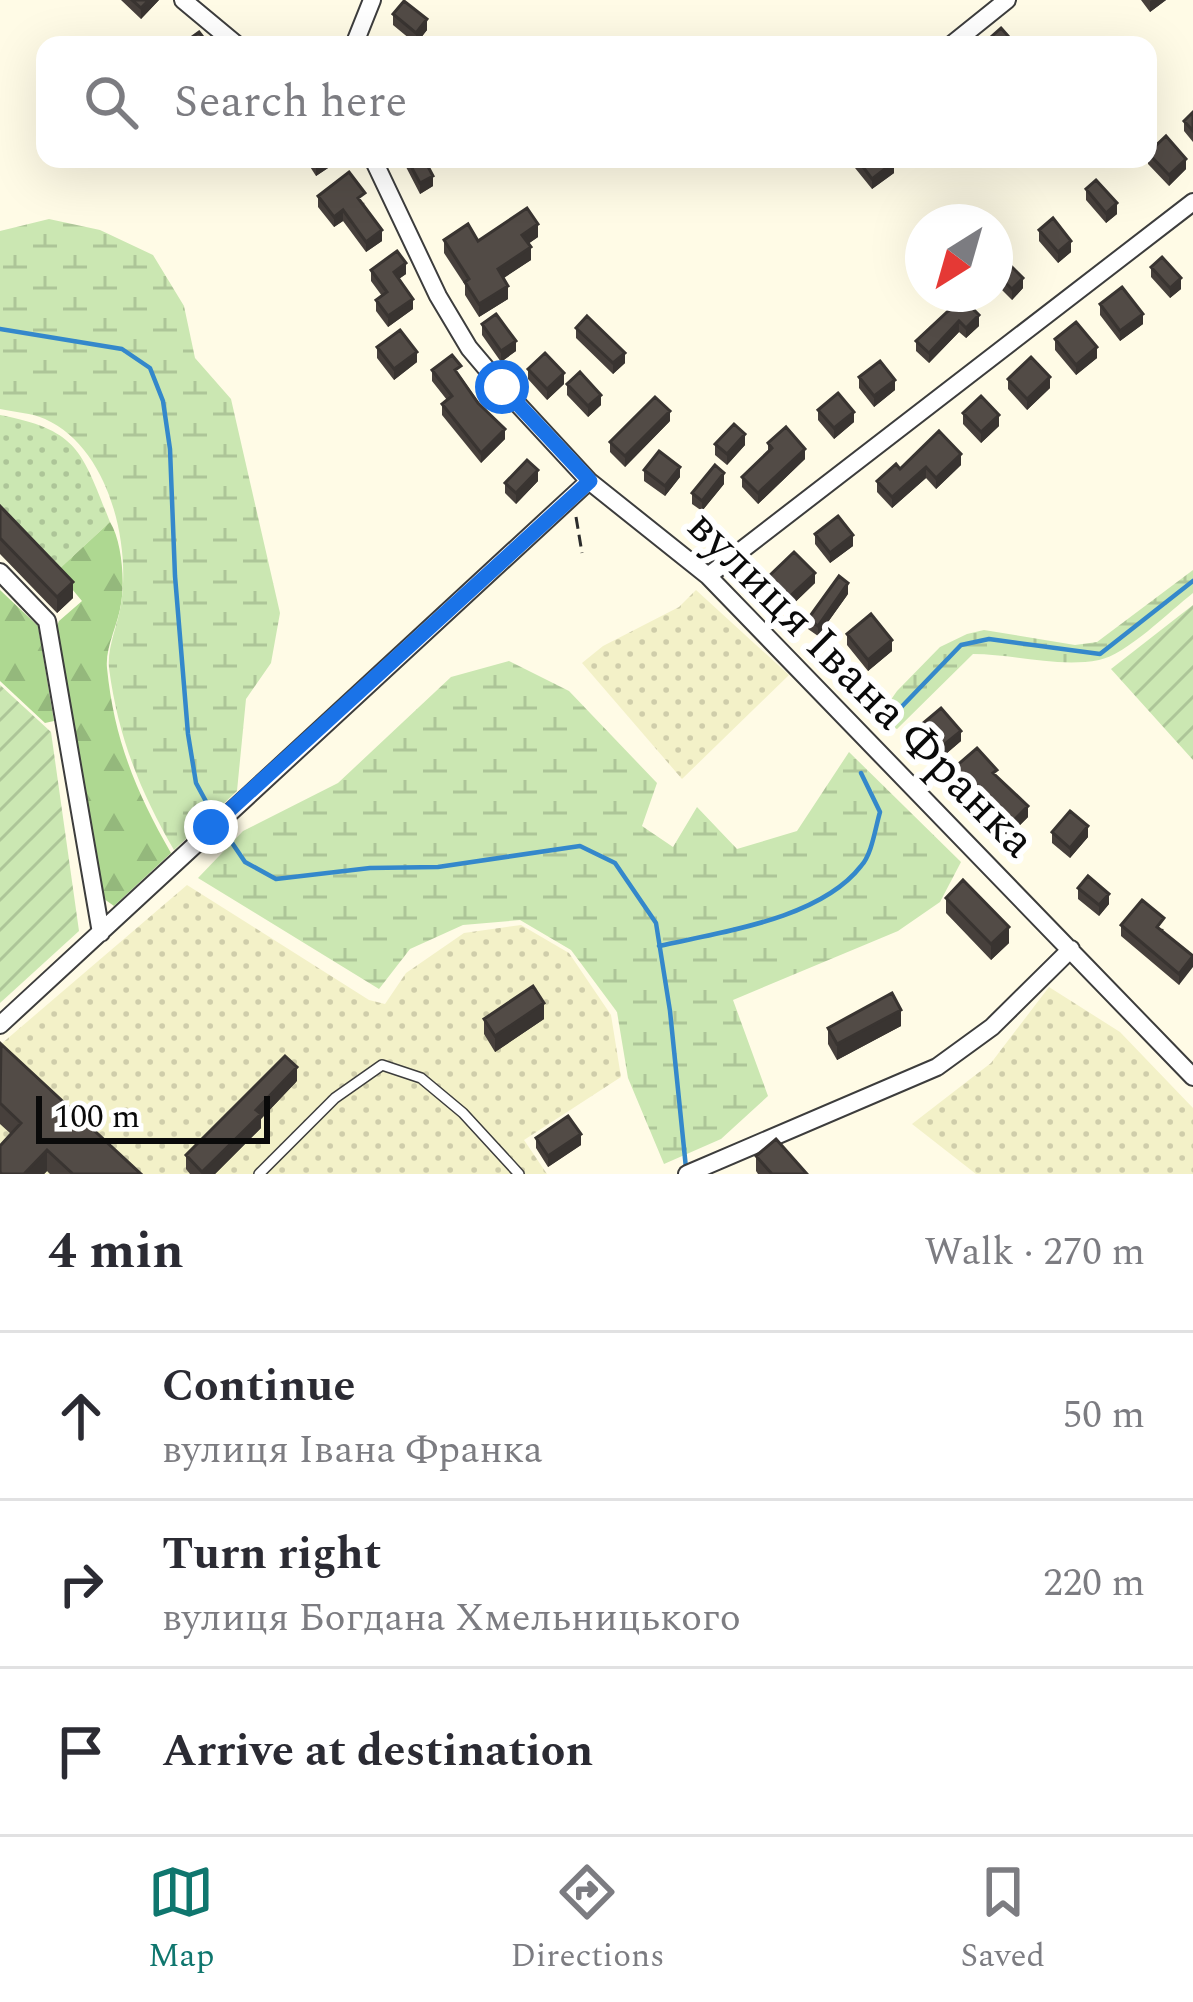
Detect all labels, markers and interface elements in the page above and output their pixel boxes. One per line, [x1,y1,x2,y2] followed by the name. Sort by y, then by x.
[36,36,1157,168] search box
[174,68,407,137] text: Search here
[78,69,144,135] icon: search
[905,204,1013,312] north arrow
[475,360,529,414] route start
[669,492,1053,876] street label: вулиця Івана Франка
[184,800,238,854] route end
[36,1090,270,1143] scale bar
[54,1092,140,1142] text: 100 m
[48,1213,184,1291] text: 4 min
[924,1223,1145,1282] text: Walk · 270 m
[162,1352,355,1421] text: Continue
[48,1383,114,1449] icon: ahead
[1063,1386,1145,1445] text: 50 m
[162,1421,543,1480] text: вулиця Івана Франка
[162,1520,381,1589] text: Turn right
[48,1551,114,1617] icon: right
[1043,1554,1145,1613] text: 220 m
[162,1589,741,1648] text: вулиця Богдана Хмельницького
[162,1717,593,1786] text: Arrive at destination
[48,1719,114,1785] icon: arrive
[148,1859,214,1981] tab: Map
[510,1859,664,1981] tab: Directions
[960,1859,1045,1981] tab: Saved

